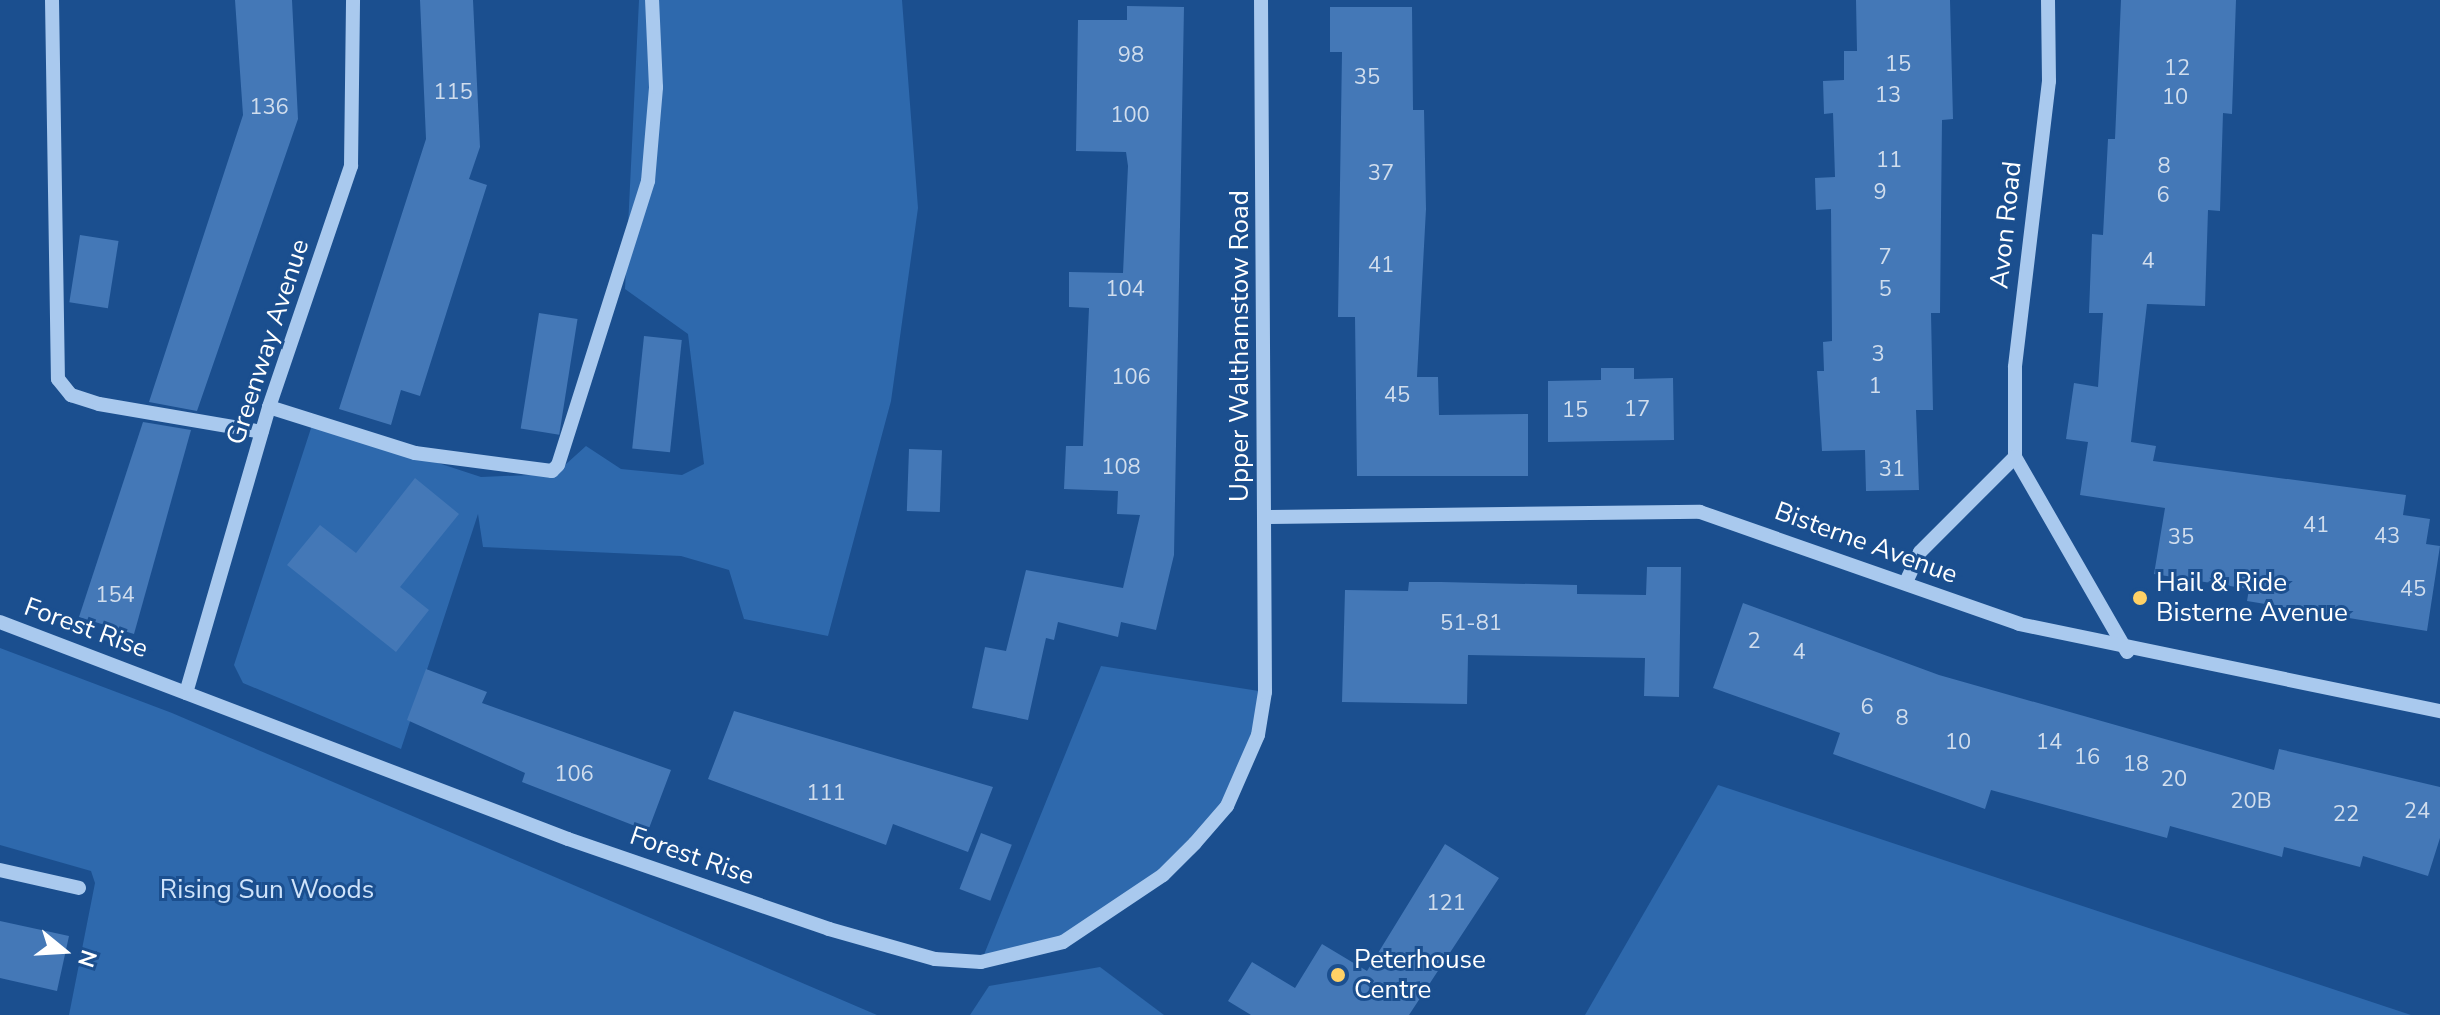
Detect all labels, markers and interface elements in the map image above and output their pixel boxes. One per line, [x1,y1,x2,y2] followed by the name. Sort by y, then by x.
[1118,43,1144,69] house number: 98
[1885,52,1911,78] house number: 15
[2164,56,2190,82] house number: 12
[1354,65,1380,91] house number: 35
[433,80,473,106] house number: 115
[1875,83,1901,109] house number: 13
[2162,85,2188,111] house number: 10
[249,95,289,121] house number: 136
[1110,103,1150,129] house number: 100
[1876,148,1902,174] house number: 11
[2157,154,2171,180] house number: 8
[1984,160,2028,290] street label: Avon Road
[1368,161,1394,187] house number: 37
[1873,180,1887,206] house number: 9
[2156,183,2170,209] house number: 6
[1224,190,1256,502] street label: Upper Walthamstow Road
[220,235,316,449] street label: Greenway Avenue
[1878,245,1892,271] house number: 7
[2141,249,2155,275] house number: 4
[1368,253,1394,279] house number: 41
[1105,277,1145,303] house number: 104
[1878,277,1892,303] house number: 5
[1871,342,1885,368] house number: 3
[1111,365,1151,391] house number: 106
[1868,374,1882,400] house number: 1
[1384,383,1410,409] house number: 45
[1624,397,1650,423] house number: 17
[1562,398,1588,424] house number: 15
[1101,455,1141,481] house number: 108
[1879,457,1905,483] house number: 31
[1771,496,1961,590] street label: Bisterne Avenue
[2303,513,2329,539] house number: 41
[2374,524,2400,550] house number: 43
[2168,525,2194,551] house number: 35
[2156,567,2348,628] place label: Hail & Ride Bisterne Avenue
[2400,577,2426,603] house number: 45
[95,583,135,609] house number: 154
[2131,589,2149,607] marker: Hail & Ride Bisterne Avenue
[20,591,152,665] street label: Forest Rise
[1440,611,1502,637] house number: 51-81
[1747,629,1761,655] house number: 2
[1792,640,1806,666] house number: 4
[1860,695,1874,721] house number: 6
[1895,706,1909,732] house number: 8
[1945,730,1971,756] house number: 10
[2036,730,2062,756] house number: 14
[2074,745,2100,771] house number: 16
[2123,752,2149,778] house number: 18
[554,762,594,788] house number: 106
[2161,767,2187,793] house number: 20
[806,781,846,807] house number: 111
[2230,789,2272,815] house number: 20B
[2404,799,2430,825] house number: 24
[2333,802,2359,828] house number: 22
[626,820,758,892] street label: Forest Rise
[160,874,374,906] park label: Rising Sun Woods
[1426,891,1466,917] house number: 121
[24,911,104,991] north arrow
[1354,944,1486,1006] place label: Peterhouse Centre
[70,946,104,971] text: N
[1329,966,1347,984] marker: Peterhouse Centre

